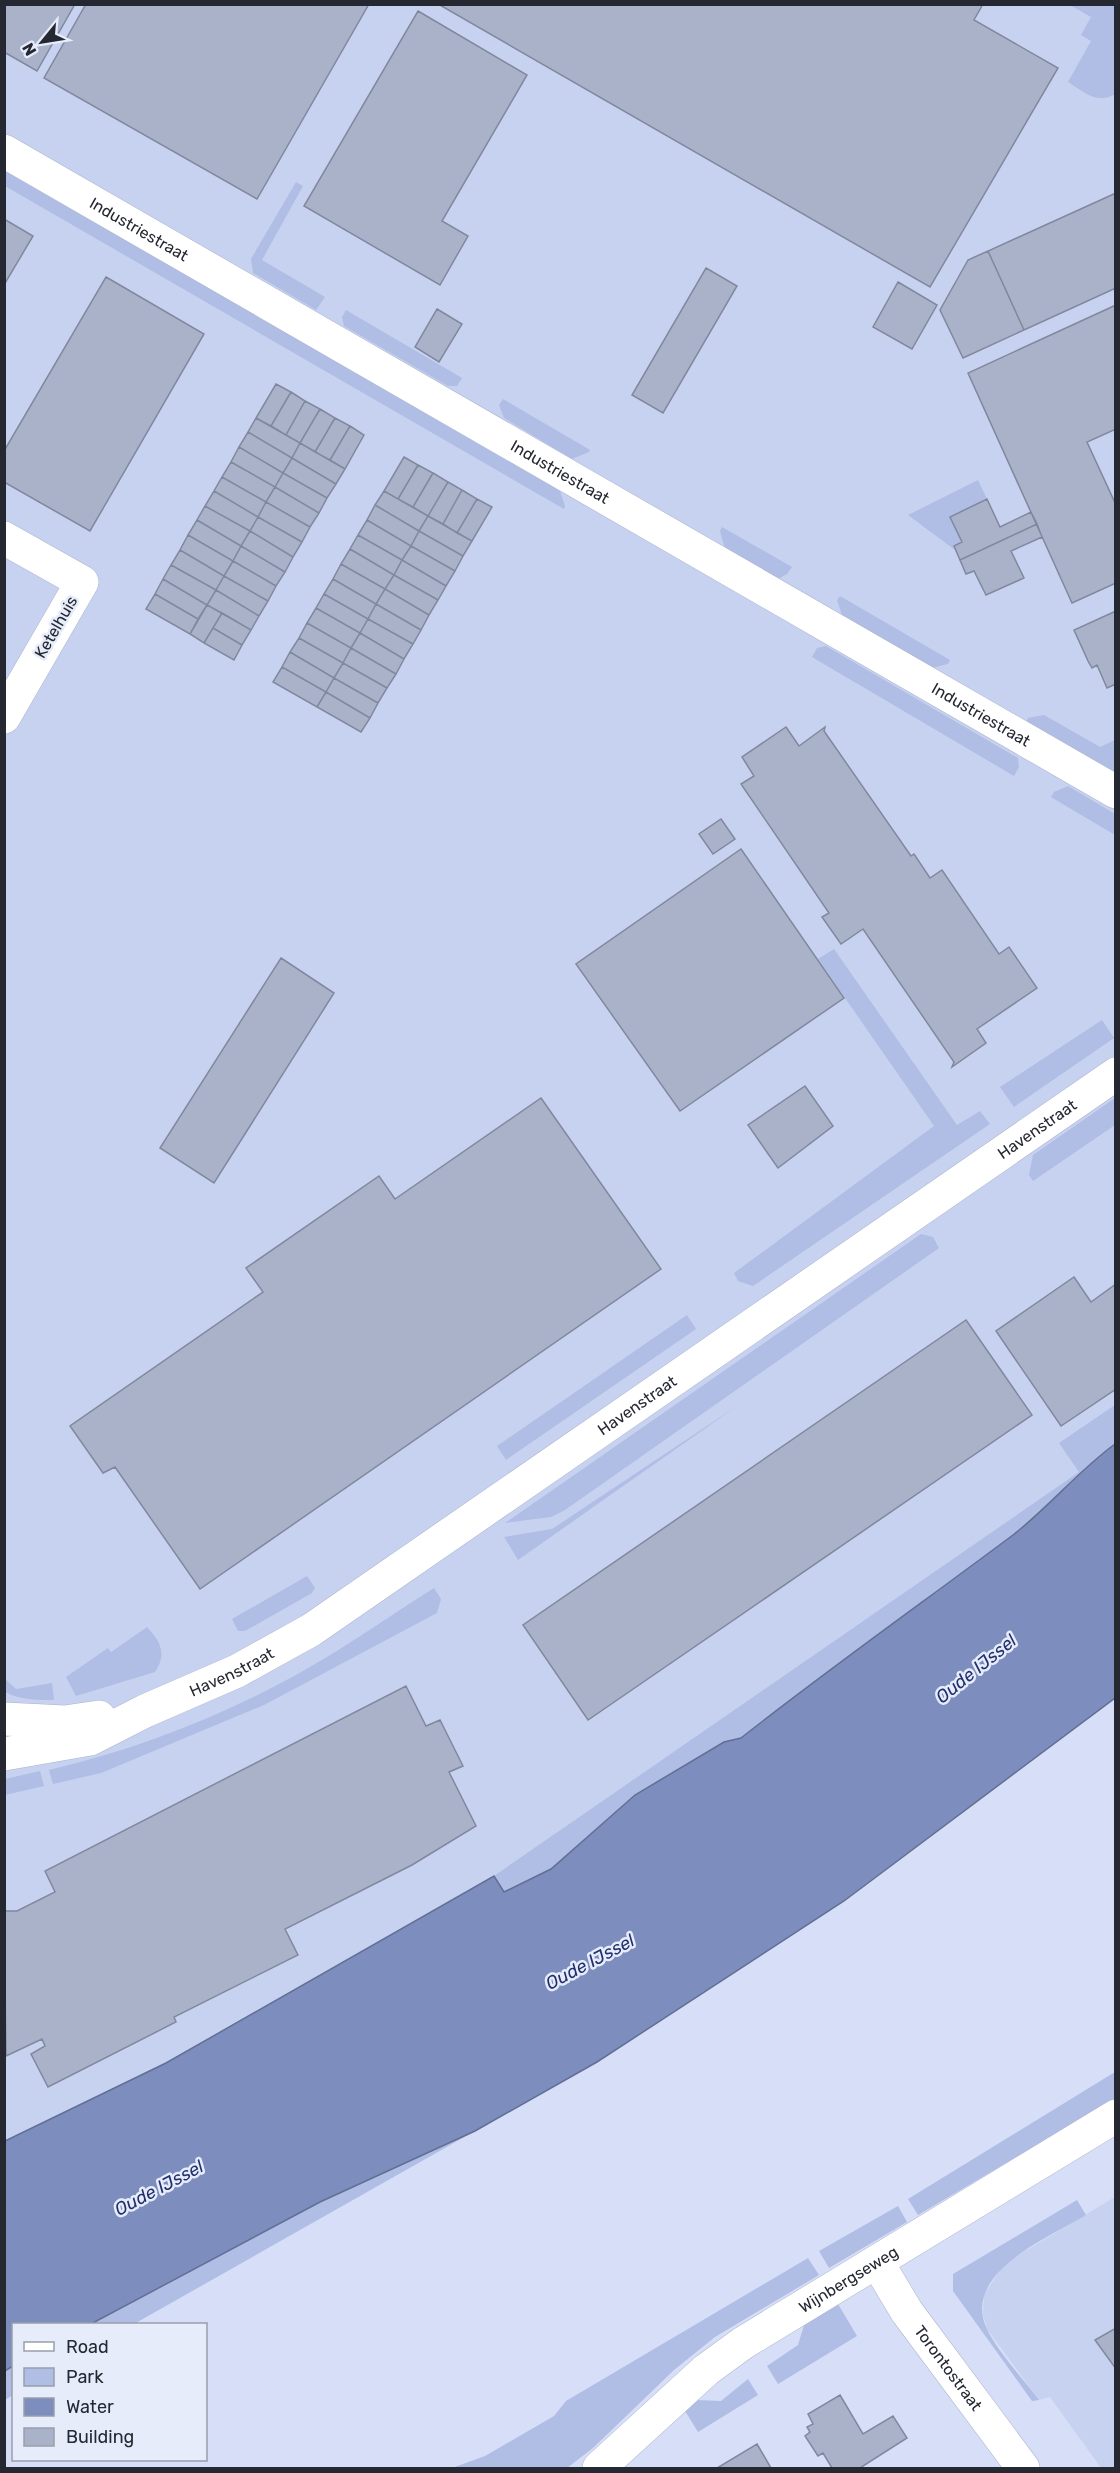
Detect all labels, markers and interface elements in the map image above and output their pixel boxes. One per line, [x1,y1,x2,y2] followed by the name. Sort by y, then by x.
[12,12,72,72] north arrow
[18,40,41,59] text: N
[86,193,192,265] street label: Industriestraat
[507,436,613,508] street label: Industriestraat
[31,593,81,661] street label: Ketelhuis
[928,678,1034,750] street label: Industriestraat
[994,1095,1080,1163] street label: Havenstraat
[594,1371,680,1439] street label: Havenstraat
[931,1629,1021,1708] water label: Oude IJssel
[186,1643,277,1700] street label: Havenstraat
[542,1929,639,1995] water label: Oude IJssel
[111,2155,208,2221] water label: Oude IJssel
[795,2242,901,2316] street label: Wijnbergseweg
[911,2322,986,2414] street label: Torontostraat
[12,2323,207,2461] legend
[66,2336,109,2358] text: Road
[66,2366,104,2388] text: Park
[66,2396,114,2418] text: Water
[66,2426,134,2448] text: Building

